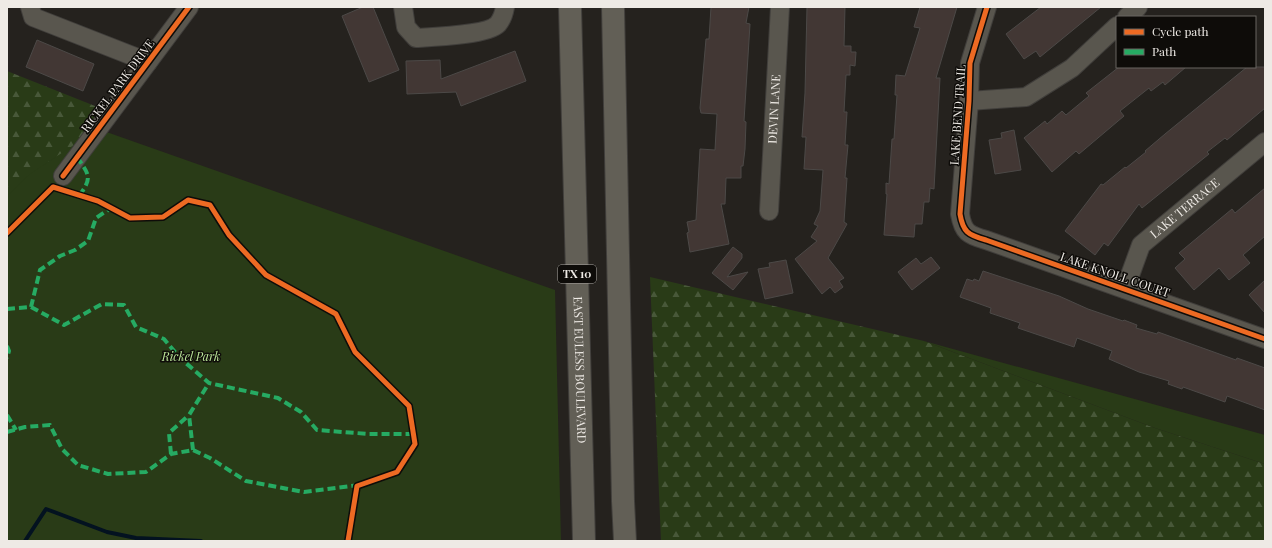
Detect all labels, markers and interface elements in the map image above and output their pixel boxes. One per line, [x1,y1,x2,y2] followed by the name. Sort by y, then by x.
[1116,16,1256,68] legend
[1152,23,1209,39] text: Cycle path
[77,35,158,135] street label: RICKEL PARK DRIVE
[1152,43,1176,59] text: Path
[946,64,968,166] street label: LAKE BEND TRAIL
[764,74,783,144] street label: DEVIN LANE
[1146,174,1222,241] street label: LAKE TERRACE
[1058,248,1173,301] street label: LAKE KNOLL COURT
[558,265,596,283] road number: TX 10
[571,296,590,444] street label: EAST EULESS BOULEVARD
[161,348,220,364] park label: Rickel Park

